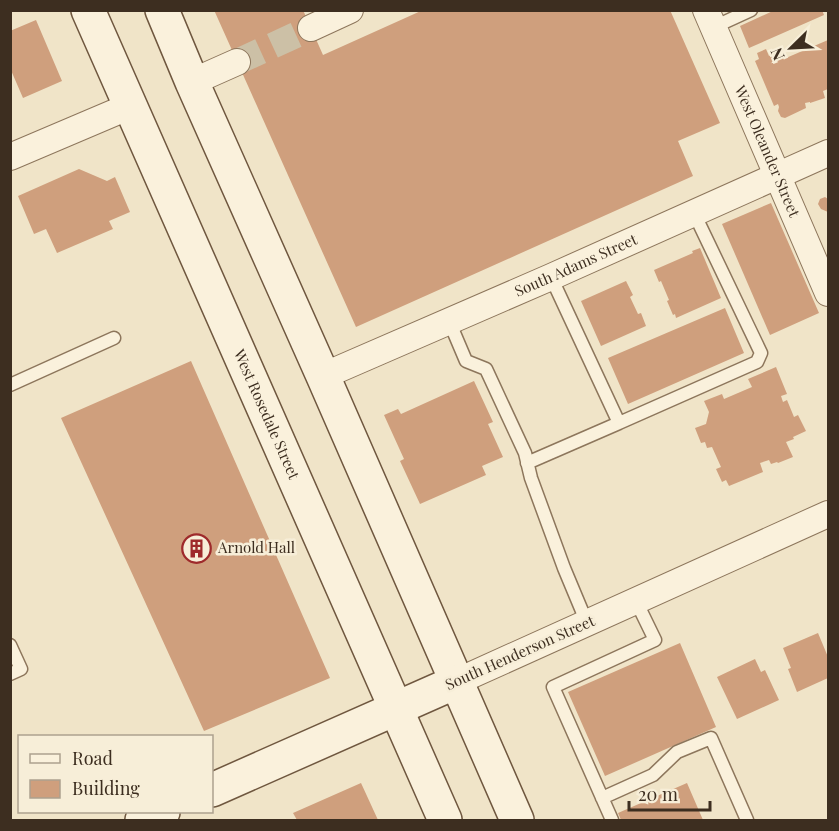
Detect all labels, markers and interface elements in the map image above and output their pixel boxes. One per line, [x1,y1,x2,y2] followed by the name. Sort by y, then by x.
[761,18,821,78] north arrow
[765,44,789,64] text: N
[730,81,805,221] street label: West Oleander Street
[511,228,641,301] street label: South Adams Street
[229,345,305,483] street label: West Rosedale Street
[181,532,213,564] building icon: Arnold Hall
[217,537,295,557] place label: Arnold Hall
[442,610,598,694] street label: South Henderson Street
[18,735,213,813] legend
[72,746,113,770] text: Road
[629,774,710,812] scale bar
[72,776,140,800] text: Building
[638,782,678,806] text: 20 m

